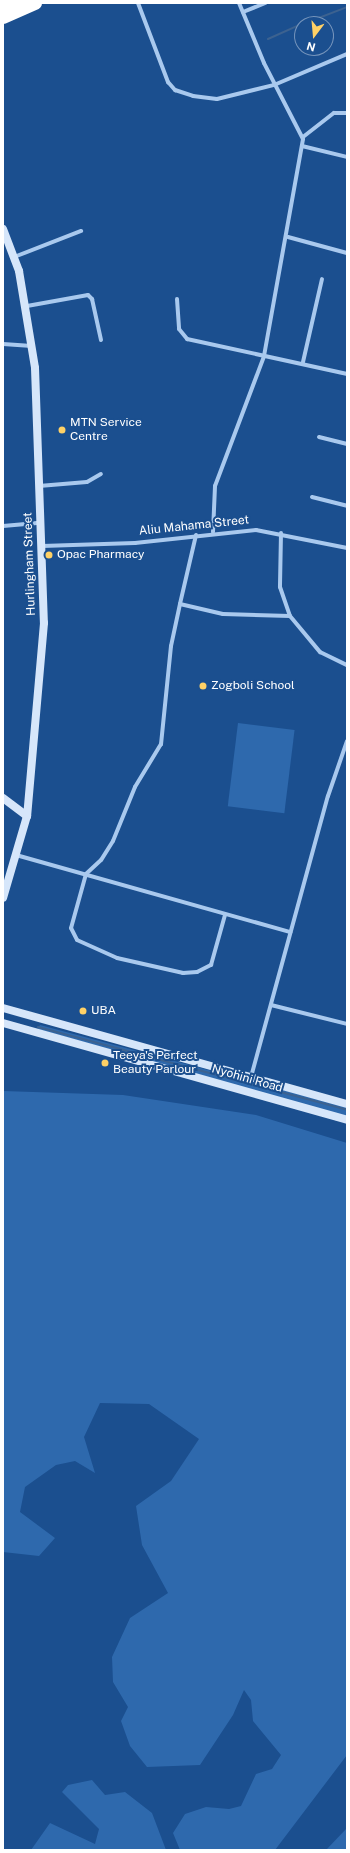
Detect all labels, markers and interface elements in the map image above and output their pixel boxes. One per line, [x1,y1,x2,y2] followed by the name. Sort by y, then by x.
[294,16,334,56] north arrow
[305,40,317,54] text: N
[70,416,142,444] place label: MTN Service Centre
[57,425,67,435] marker: MTN Service Centre
[21,512,39,616] street label: Hurlingham Street
[138,513,250,539] street label: Aliu Mahama Street
[57,548,145,562] place label: Opac Pharmacy
[44,550,54,560] marker: Opac Pharmacy
[211,679,295,693] place label: Zogboli School
[198,681,208,691] marker: Zogboli School
[91,1004,116,1018] place label: UBA
[78,1006,88,1016] marker: UBA
[113,1049,198,1077] place label: Teeya's Perfect Beauty Parlour
[100,1058,110,1068] marker: Teeya's Perfect Beauty Parlour
[210,1062,284,1096] street label: Nyohini Road

